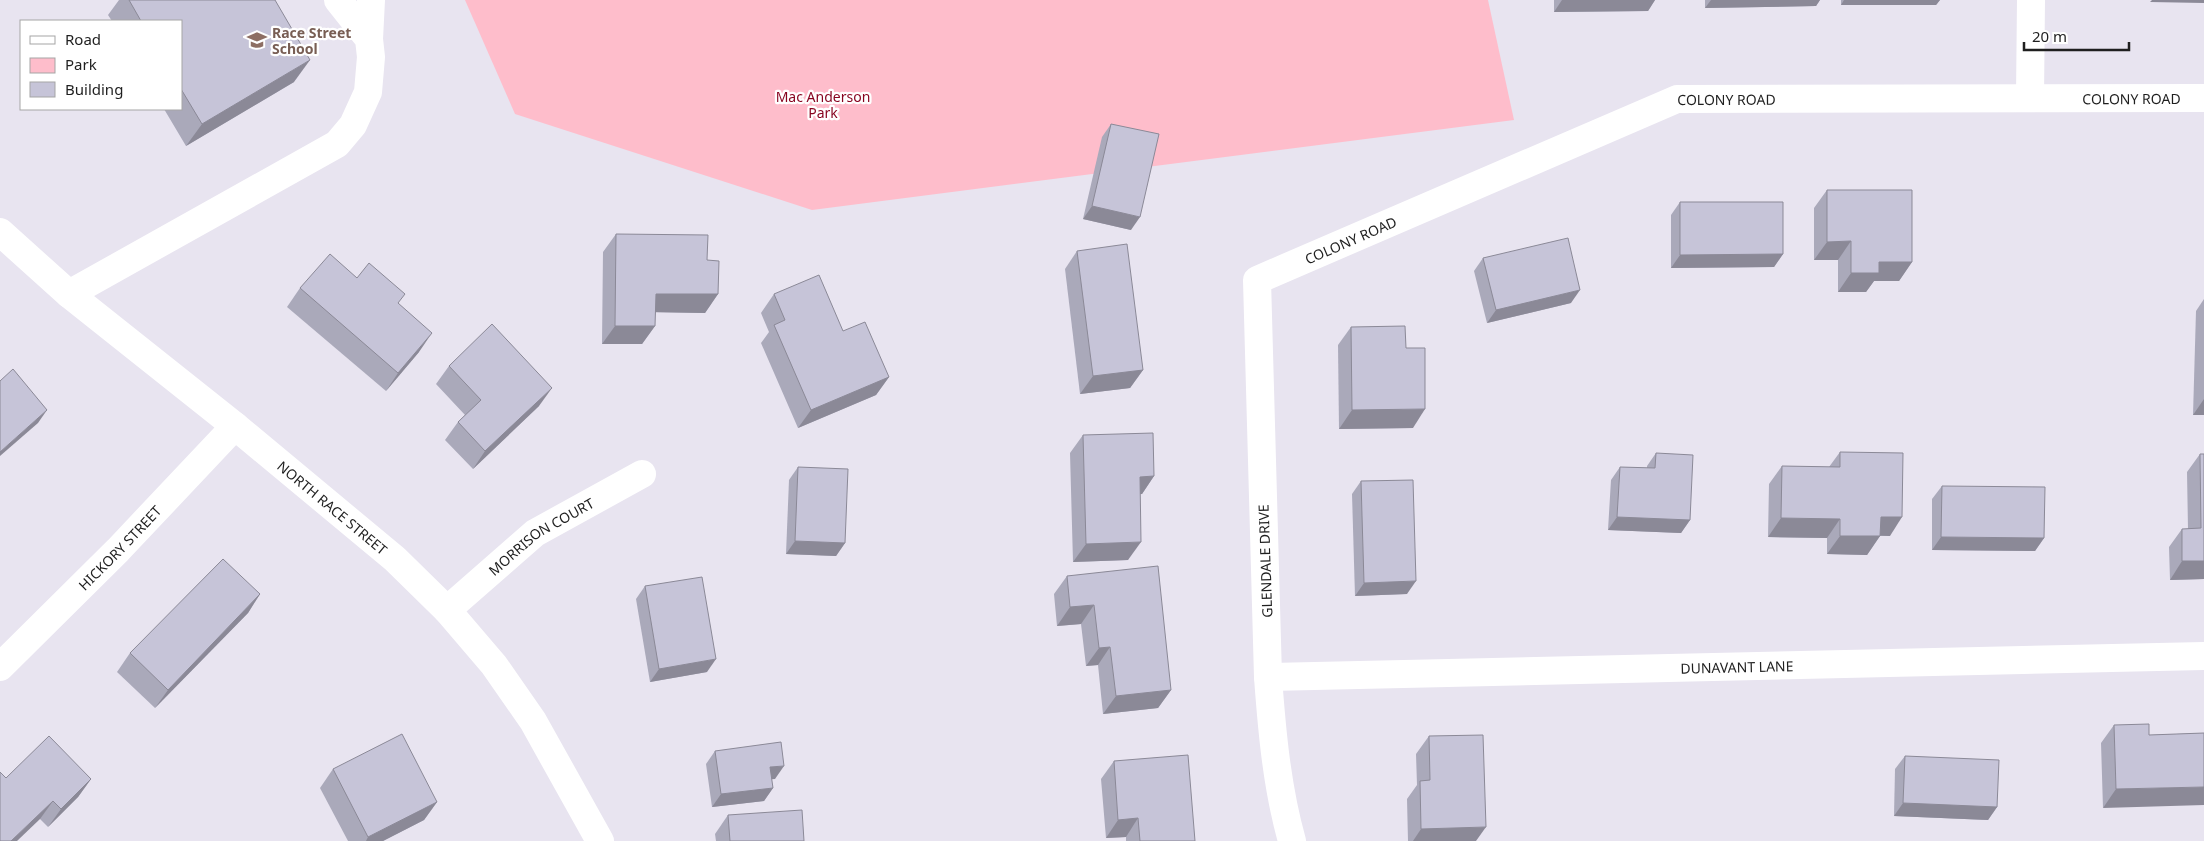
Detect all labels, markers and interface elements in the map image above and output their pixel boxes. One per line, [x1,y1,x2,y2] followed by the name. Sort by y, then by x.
[20,20,182,110] legend
[2024,20,2129,52] scale bar
[272,23,351,58] place label: Race Street School
[2032,26,2067,46] text: 20 m
[65,29,101,49] text: Road
[246,29,268,51] school or university icon: Race Street School
[65,54,97,74] text: Park
[65,79,123,99] text: Building
[776,87,870,122] park label: Mac Anderson Park
[1677,89,1776,108] street label: COLONY ROAD
[2082,89,2181,108] street label: COLONY ROAD
[1302,212,1399,268] street label: COLONY ROAD
[274,456,392,559] street label: NORTH RACE STREET
[484,493,597,579] street label: MORRISON COURT
[74,501,165,594] street label: HICKORY STREET
[1254,504,1276,618] street label: GLENDALE DRIVE
[1680,656,1794,677] street label: DUNAVANT LANE

